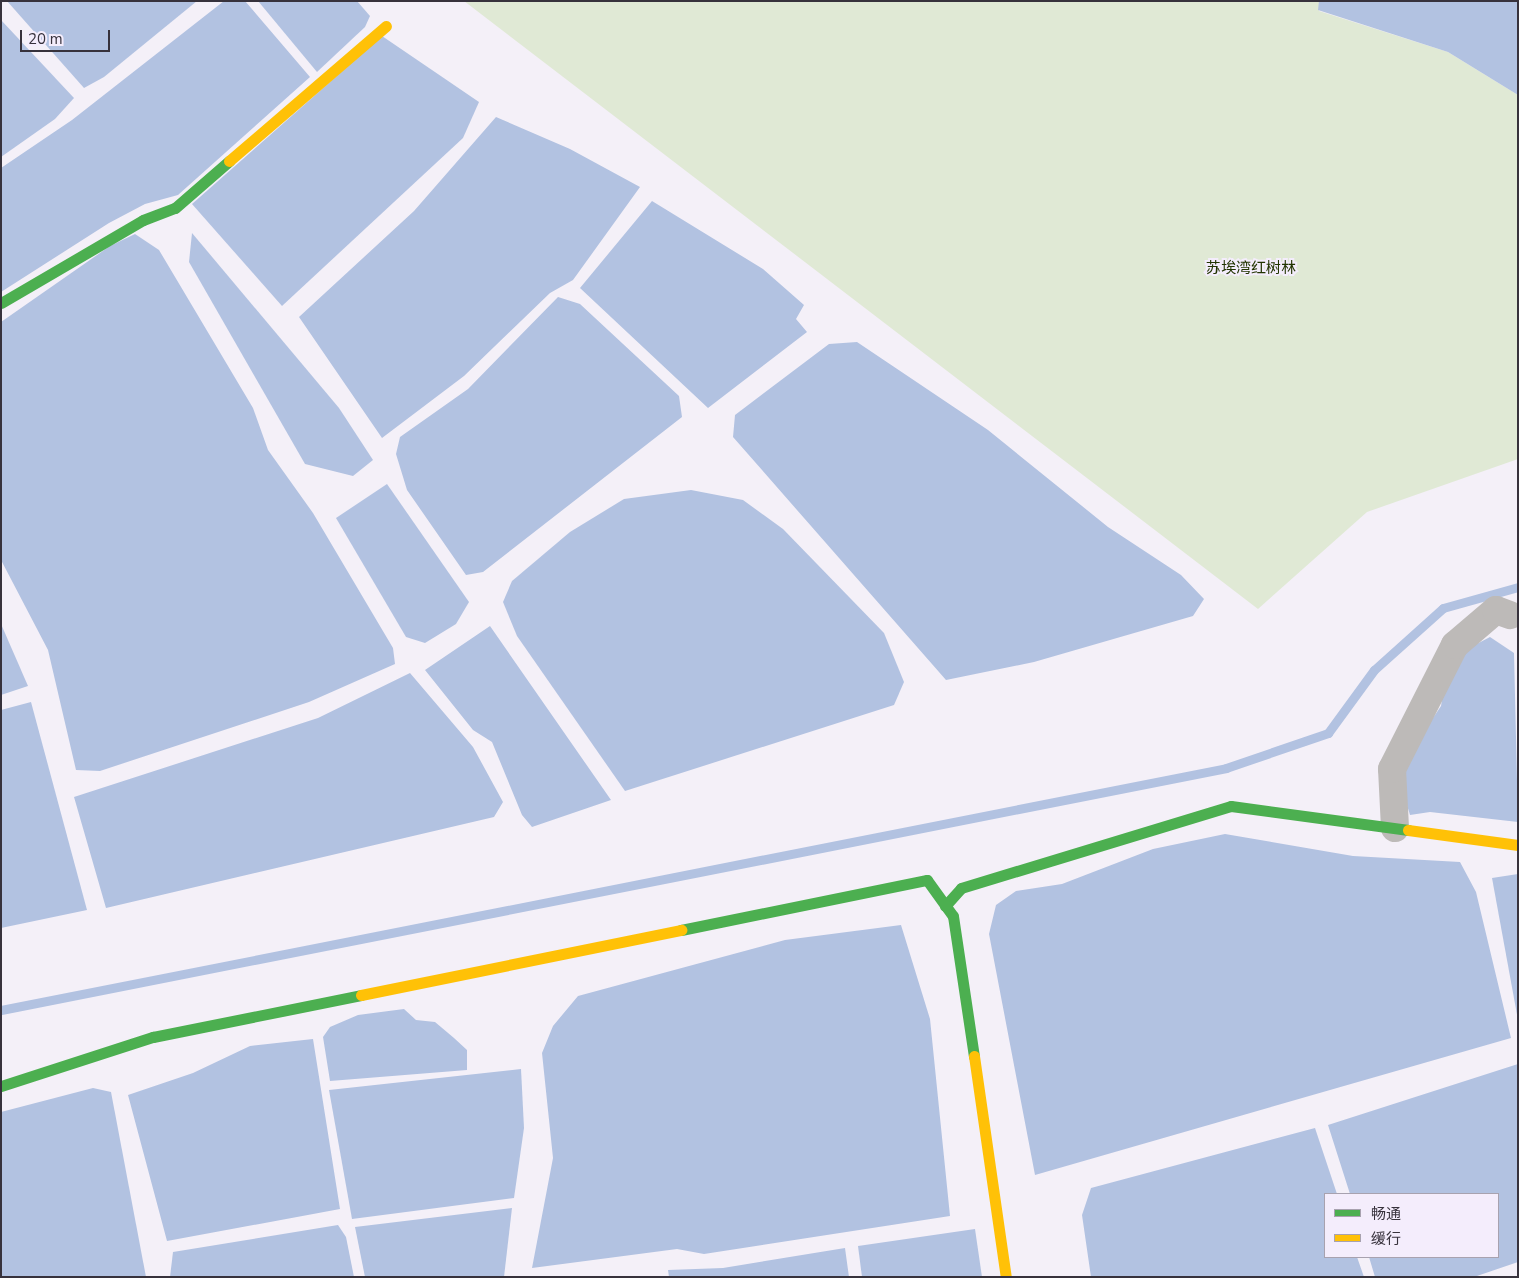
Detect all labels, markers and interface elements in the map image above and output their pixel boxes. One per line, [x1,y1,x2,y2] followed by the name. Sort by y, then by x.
[22,20,112,52] scale bar
[28,29,63,49] text: 20 m
[1206,260,1296,278] park label: 苏埃湾红树林
[1324,1193,1499,1258] legend
[1371,1204,1401,1224] text: 畅通
[1371,1229,1401,1249] text: 缓行

